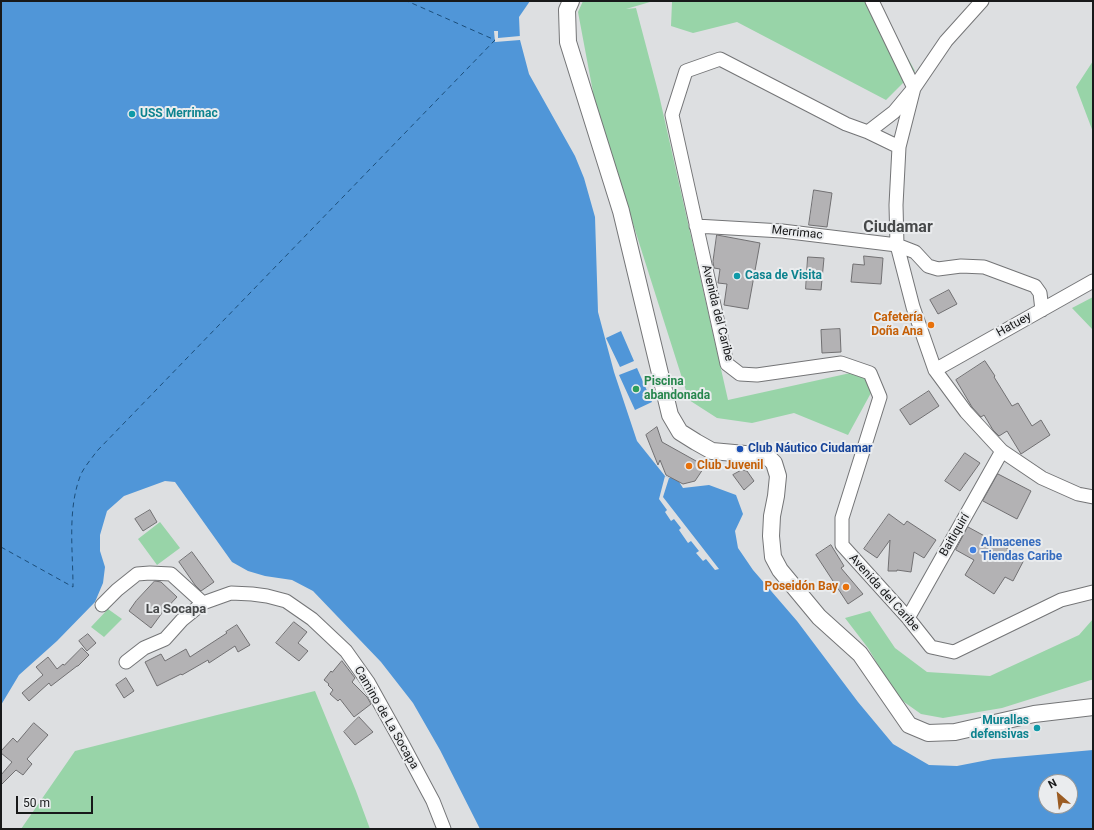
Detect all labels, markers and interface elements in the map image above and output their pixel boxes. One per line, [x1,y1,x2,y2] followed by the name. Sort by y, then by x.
[140,107,218,121] place label: USS Merrimac
[127,109,137,119] marker: USS Merrimac
[863,218,933,238] district label: Ciudamar
[771,223,823,243] street label: Merrimac
[698,263,736,363] street label: Avenida del Caribe
[745,269,822,283] place label: Casa de Visita
[732,271,742,281] marker: Casa de Visita
[994,310,1034,340] street label: Hatuey
[871,311,923,339] place label: Cafetería Doña Ana
[926,320,936,330] marker: Cafetería Doña Ana
[644,375,710,403] place label: Piscina abandonada
[631,384,641,394] marker: Piscina abandonada
[748,442,872,456] place label: Club Náutico Ciudamar
[735,444,745,454] marker: Club Náutico Ciudamar
[697,459,763,473] place label: Club Juvenil
[684,461,694,471] marker: Club Juvenil
[937,511,973,559] street label: Baitiquirí
[981,536,1062,564] place label: Almacenes Tiendas Caribe
[968,545,978,555] marker: Almacenes Tiendas Caribe
[846,551,922,635] street label: Avenida del Caribe
[764,580,838,594] place label: Poseidón Bay
[841,582,851,592] marker: Poseidón Bay
[146,602,206,618] district label: La Socapa
[351,664,421,772] street label: Camino de La Socapa
[970,714,1029,742] place label: Murallas defensivas
[1032,723,1042,733] marker: Murallas defensivas
[1038,774,1078,814] north arrow
[1046,776,1059,791] text: N
[18,788,95,814] scale bar
[23,796,50,810] text: 50 m

